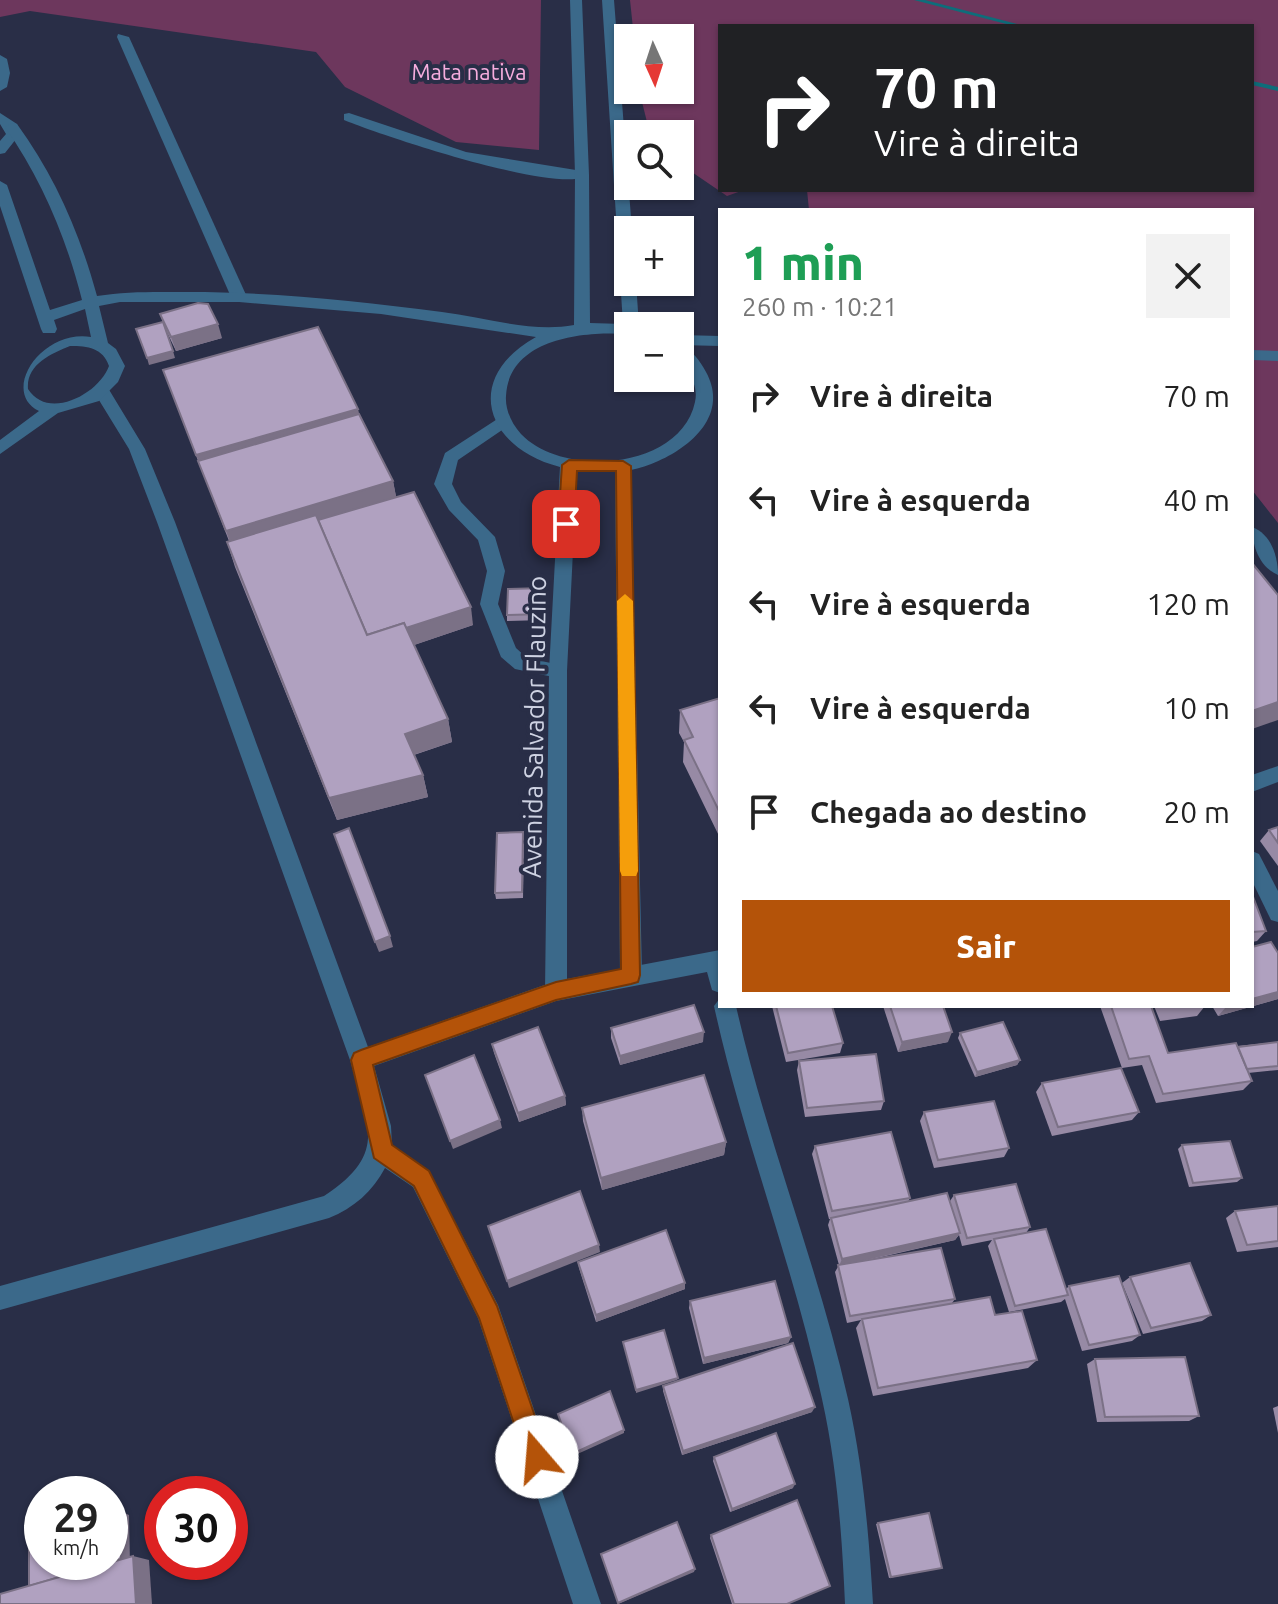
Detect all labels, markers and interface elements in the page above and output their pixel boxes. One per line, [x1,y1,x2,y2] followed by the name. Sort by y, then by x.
[614,24,694,104] north arrow
[614,24,694,392] map controls
[742,56,846,160] icon: right
[874,56,999,119] text: 70 m
[411,59,527,84] park label: Mata nativa
[614,120,694,200] button: search
[874,122,1080,163] text: Vire à direita
[614,216,694,296] button: +
[1146,234,1230,318] button: close
[742,235,864,289] text: 1 min
[742,292,898,321] text: 260 m · 10:21
[614,312,694,392] button: −
[742,374,786,418] icon: right
[810,379,993,413] text: Vire à direita
[1163,379,1230,413] text: 70 m
[742,478,786,522] icon: left
[810,483,1031,517] text: Vire à esquerda
[1163,483,1230,517] text: 40 m
[532,490,600,558] pin
[544,502,588,546] icon: arrive
[517,576,551,878] street label: Avenida Salvador Flauzino
[742,582,786,626] icon: left
[810,587,1031,621] text: Vire à esquerda
[1146,587,1230,621] text: 120 m
[742,686,786,730] icon: left
[810,691,1031,725] text: Vire à esquerda
[1163,691,1230,725] text: 10 m
[742,790,786,834] icon: arrive
[810,795,1087,829] text: Chegada ao destino
[1163,795,1230,829] text: 20 m
[742,900,1230,992] button: Sair
[495,1415,579,1499] position arrow
[144,1476,248,1580] speed limit sign: 30
[53,1495,99,1540] text: 29
[53,1536,99,1559] text: km/h

